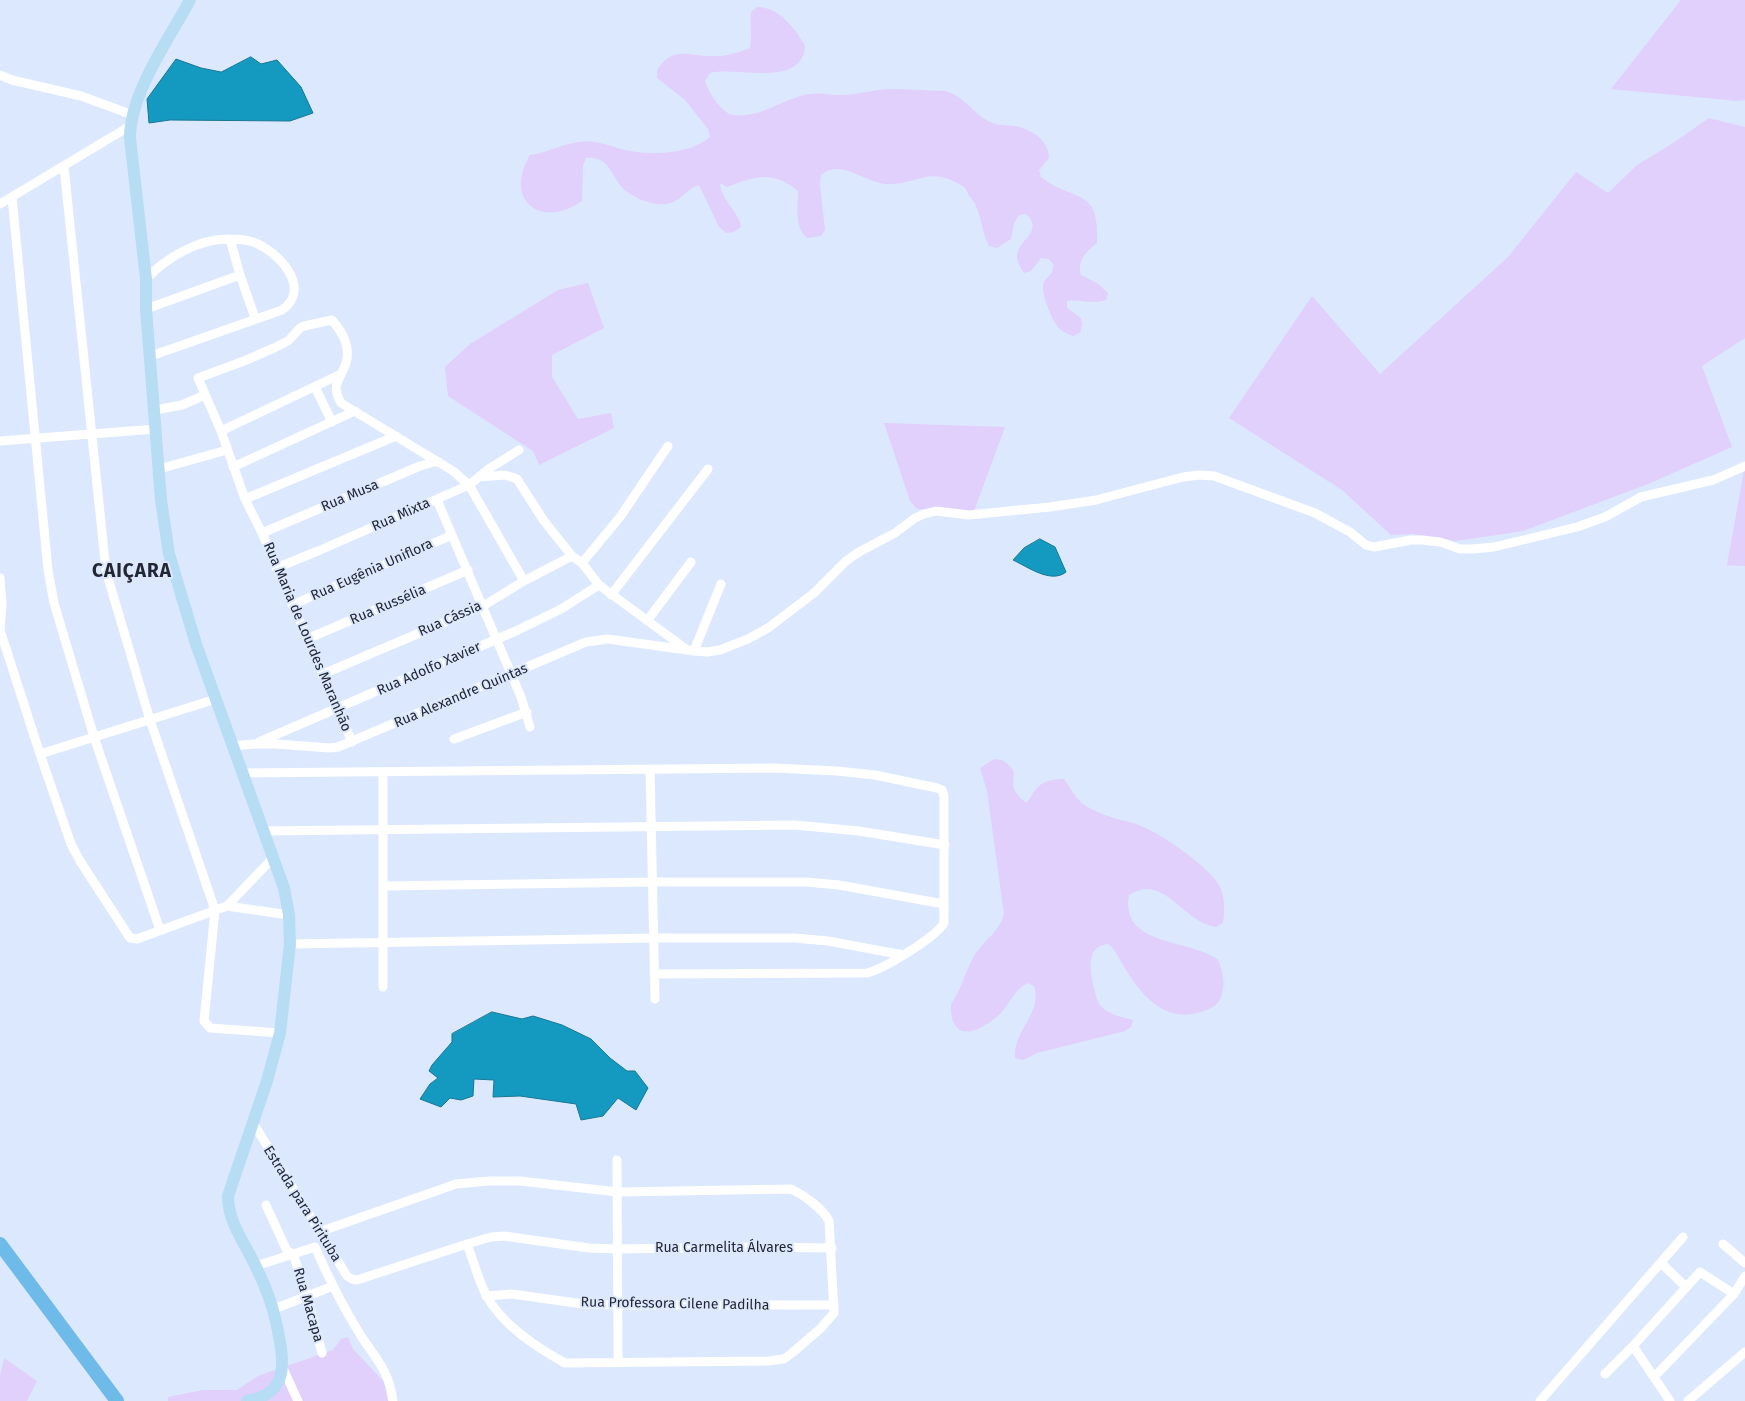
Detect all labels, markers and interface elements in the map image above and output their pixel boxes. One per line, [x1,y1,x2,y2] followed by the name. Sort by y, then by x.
[319,476,381,516] street label: Rua Musa
[369,495,433,535] street label: Rua Mixta
[308,536,436,604] street label: Rua Eugênia Uniflora
[259,540,355,734] street label: Rua Maria de Lourdes Maranhão
[91,561,173,583] district label: CAIÇARA
[348,581,428,629] street label: Rua Russélia
[416,598,484,640] street label: Rua Cássia
[375,639,483,699] street label: Rua Adolfo Xavier
[392,660,530,732] street label: Rua Alexandre Quintas
[259,1143,345,1265] street label: Estrada para Pirituba
[655,1240,793,1256] street label: Rua Carmelita Álvares
[289,1266,327,1344] street label: Rua Macapa
[581,1294,769,1314] street label: Rua Professora Cilene Padilha

